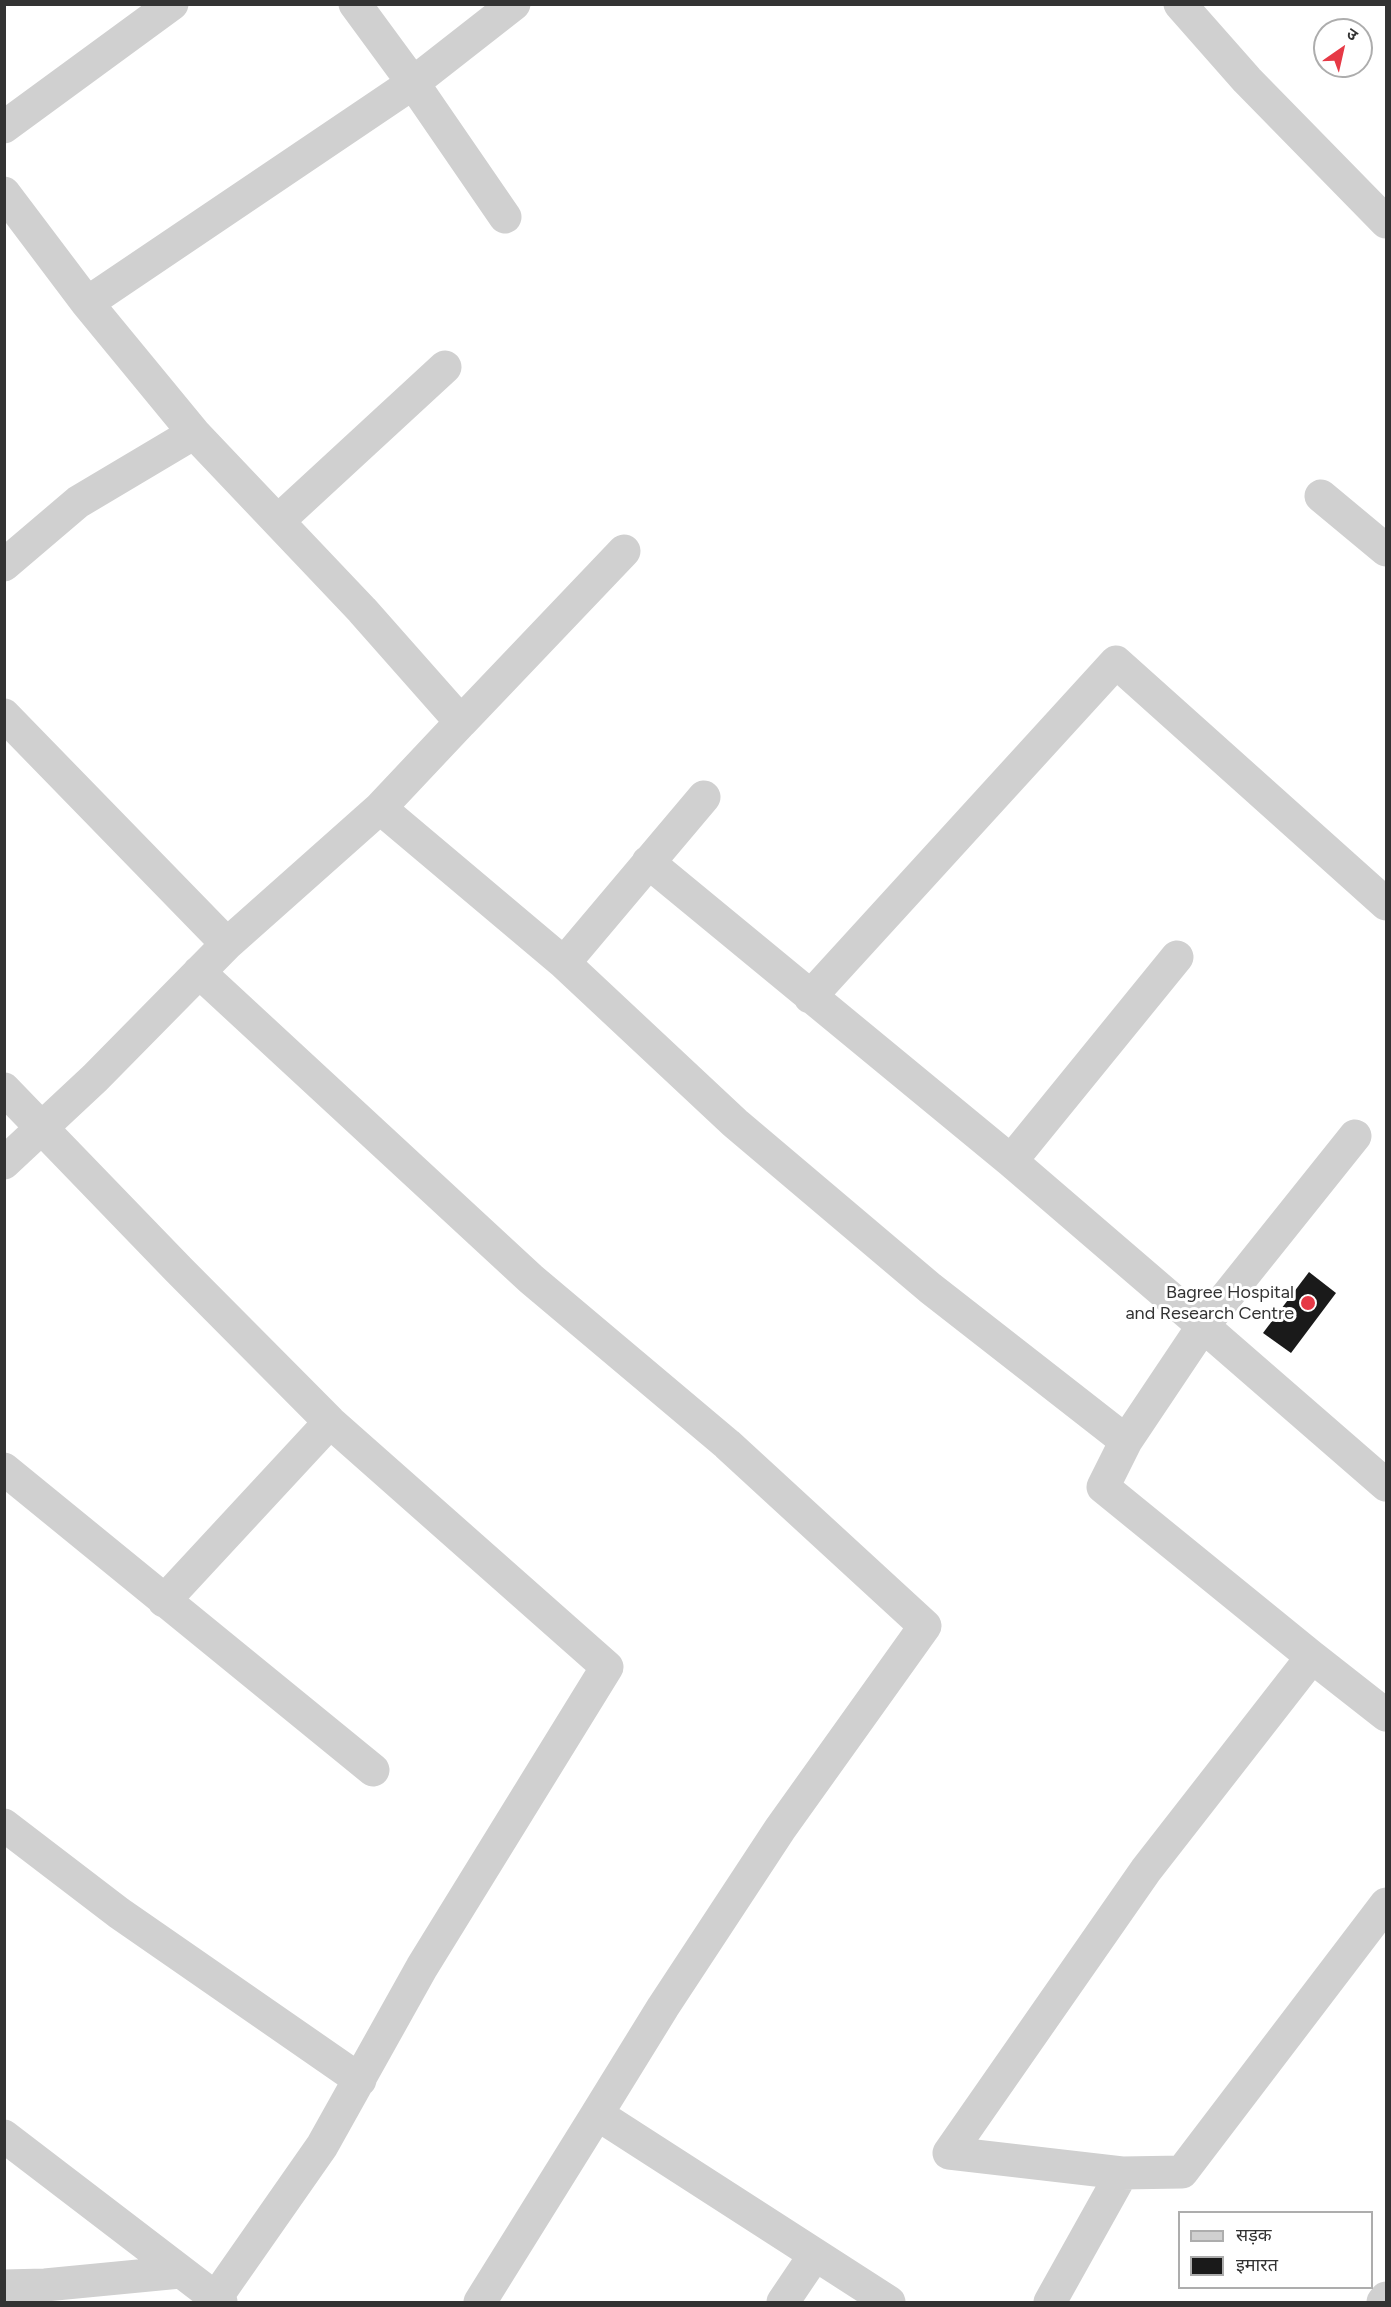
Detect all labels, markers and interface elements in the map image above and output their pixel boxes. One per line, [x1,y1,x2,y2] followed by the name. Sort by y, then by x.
[1313,18,1373,78] north arrow
[1343,24,1361,45] text: उ
[1125,1282,1294,1324] place label: Bagree Hospital and Research Centre
[1299,1294,1317,1312] marker: Bagree Hospital and Research Centre
[1178,2211,1373,2289] legend
[1236,2224,1272,2246] text: सड़क
[1236,2254,1278,2276] text: इमारत

